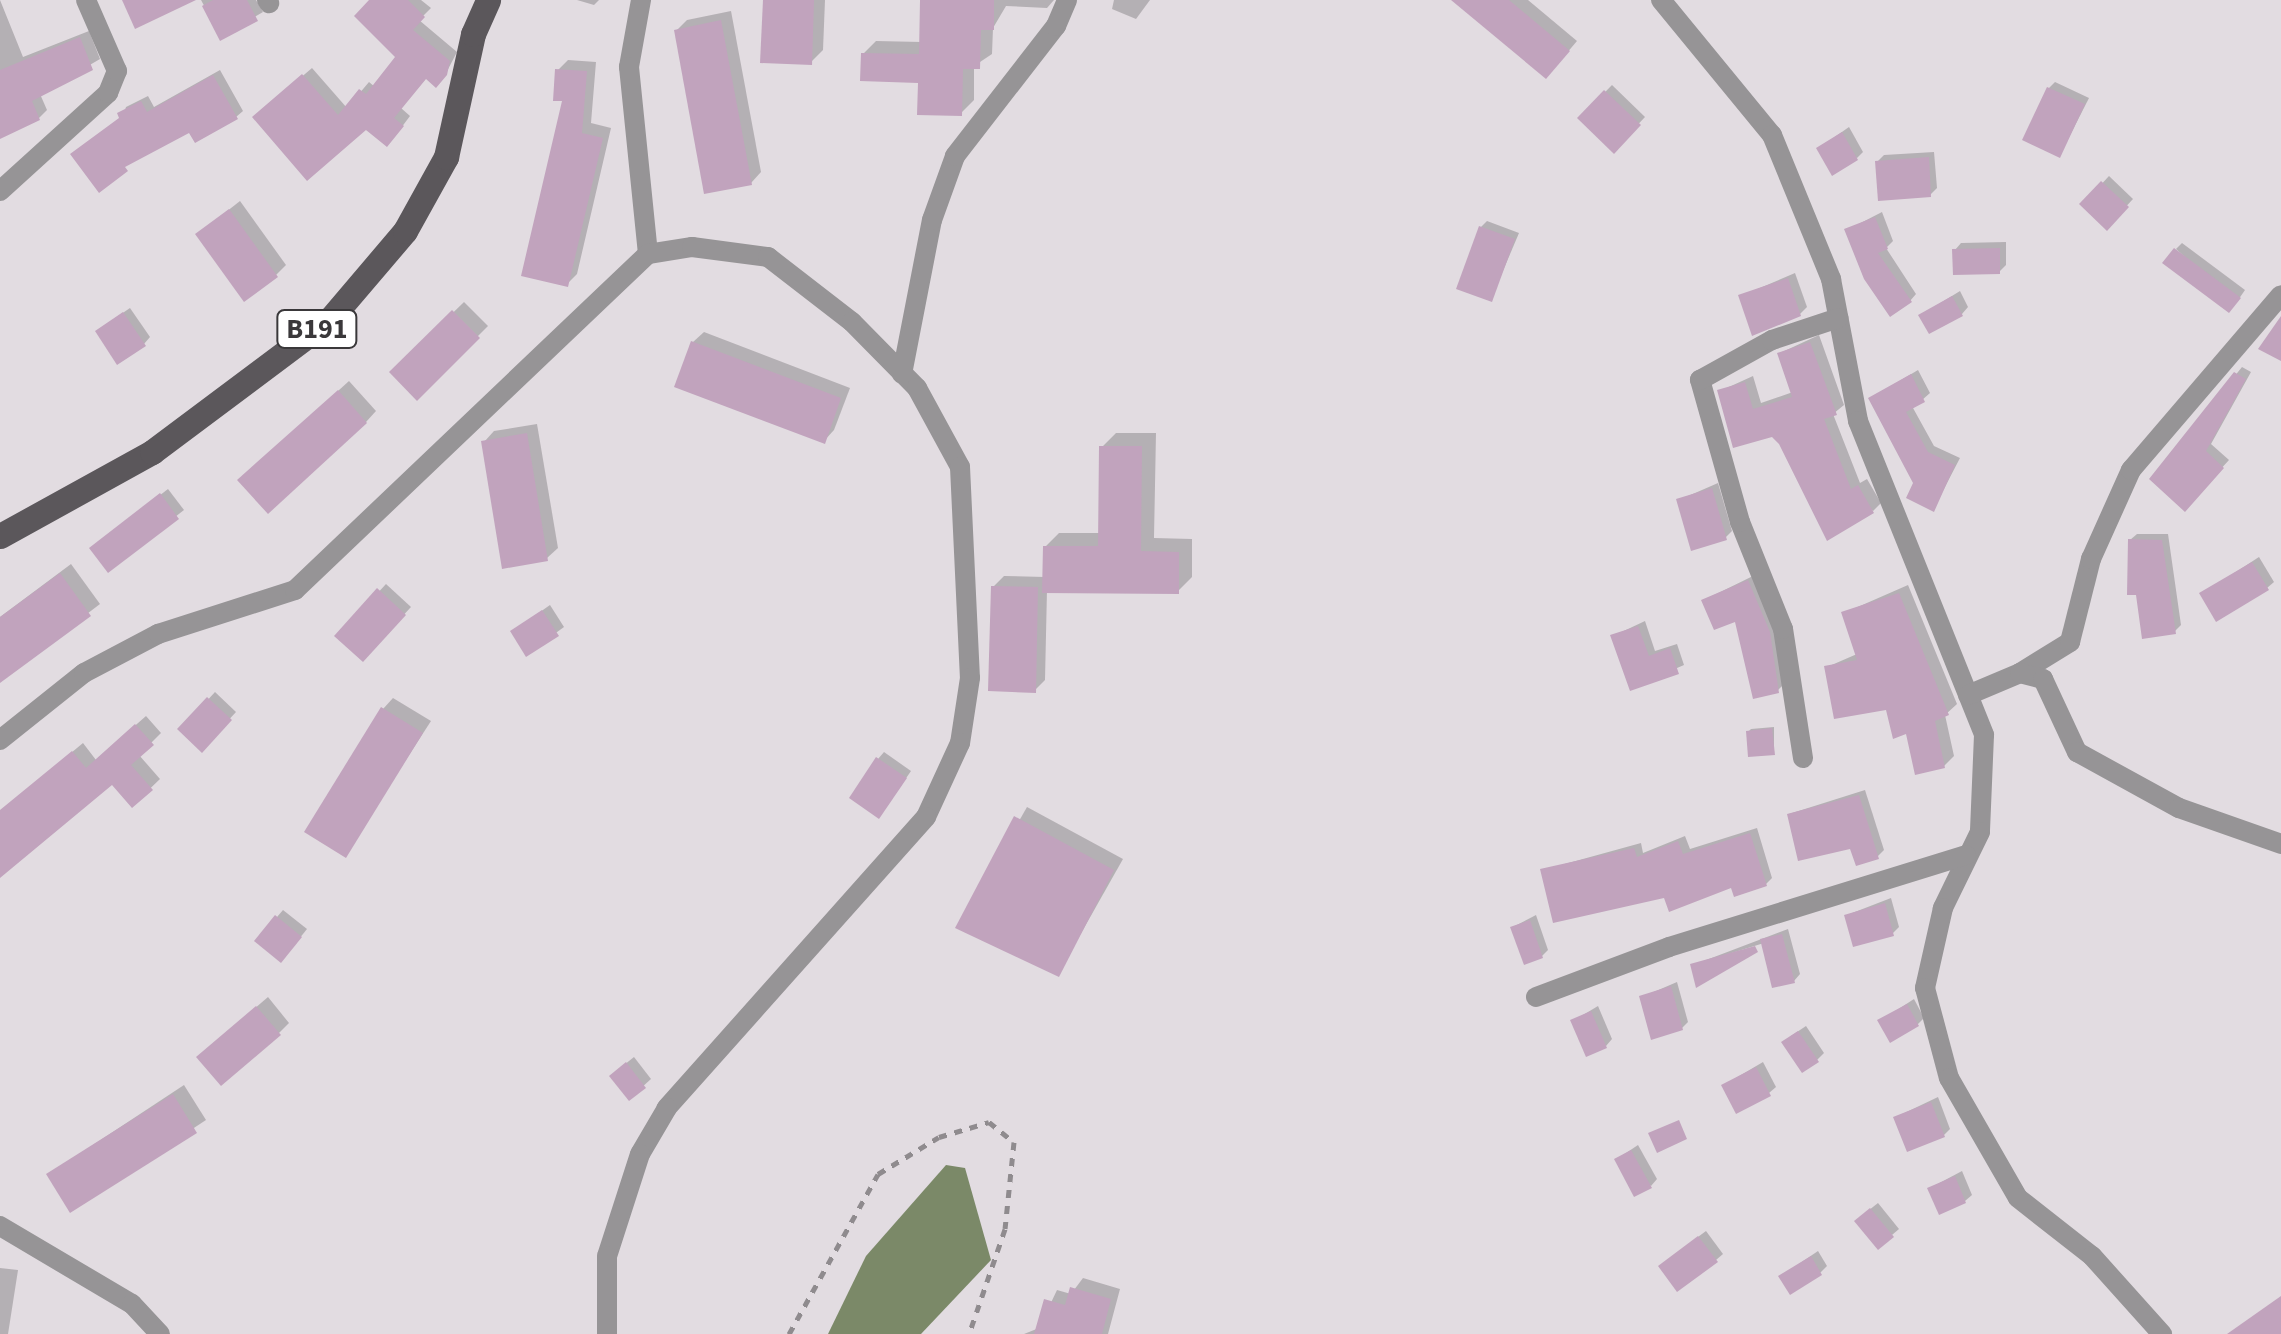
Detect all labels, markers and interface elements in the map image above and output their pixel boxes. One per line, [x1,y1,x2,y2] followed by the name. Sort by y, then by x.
[274,306,360,352] road number: B191

